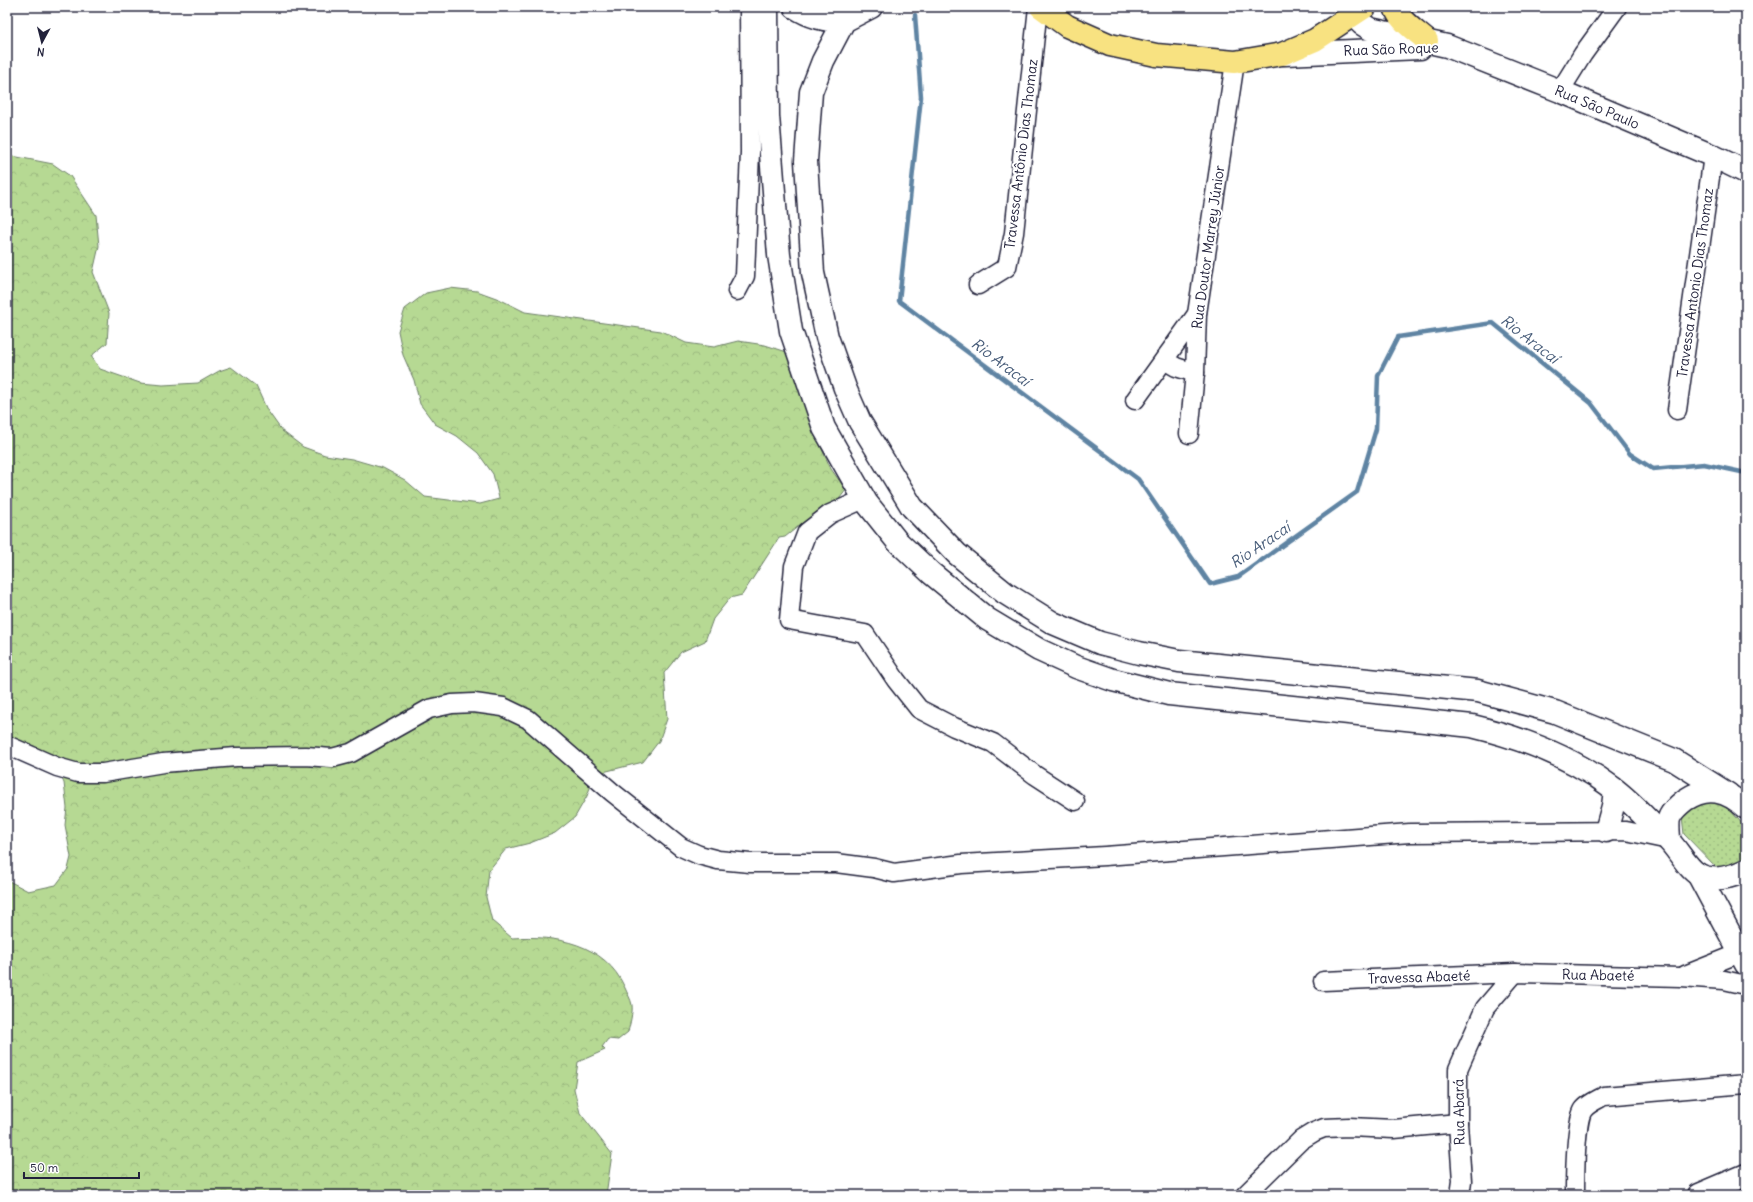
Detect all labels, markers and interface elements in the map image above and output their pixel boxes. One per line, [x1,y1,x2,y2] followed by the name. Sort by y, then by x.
[22,22,62,62] north arrow
[1343,38,1439,60] street label: Rua São Roque
[36,45,45,59] text: N
[1000,58,1042,250] street label: Travessa Antônio Dias Thomaz
[1552,81,1642,133] street label: Rua São Paulo
[1188,164,1228,330] street label: Rua Doutor Marrey Júnior
[1673,187,1717,379] street label: Travessa Antonio Dias Thomaz
[1497,310,1565,369] water label: Rio Aracaí
[968,334,1036,392] water label: Rio Aracaí
[1226,517,1296,572] water label: Rio Aracaí
[1562,965,1634,985] street label: Rua Abaeté
[1367,966,1471,988] street label: Travessa Abaeté
[1449,1079,1469,1145] street label: Rua Abará
[24,1154,139,1180] scale bar
[30,1160,59,1175] text: 50 m

